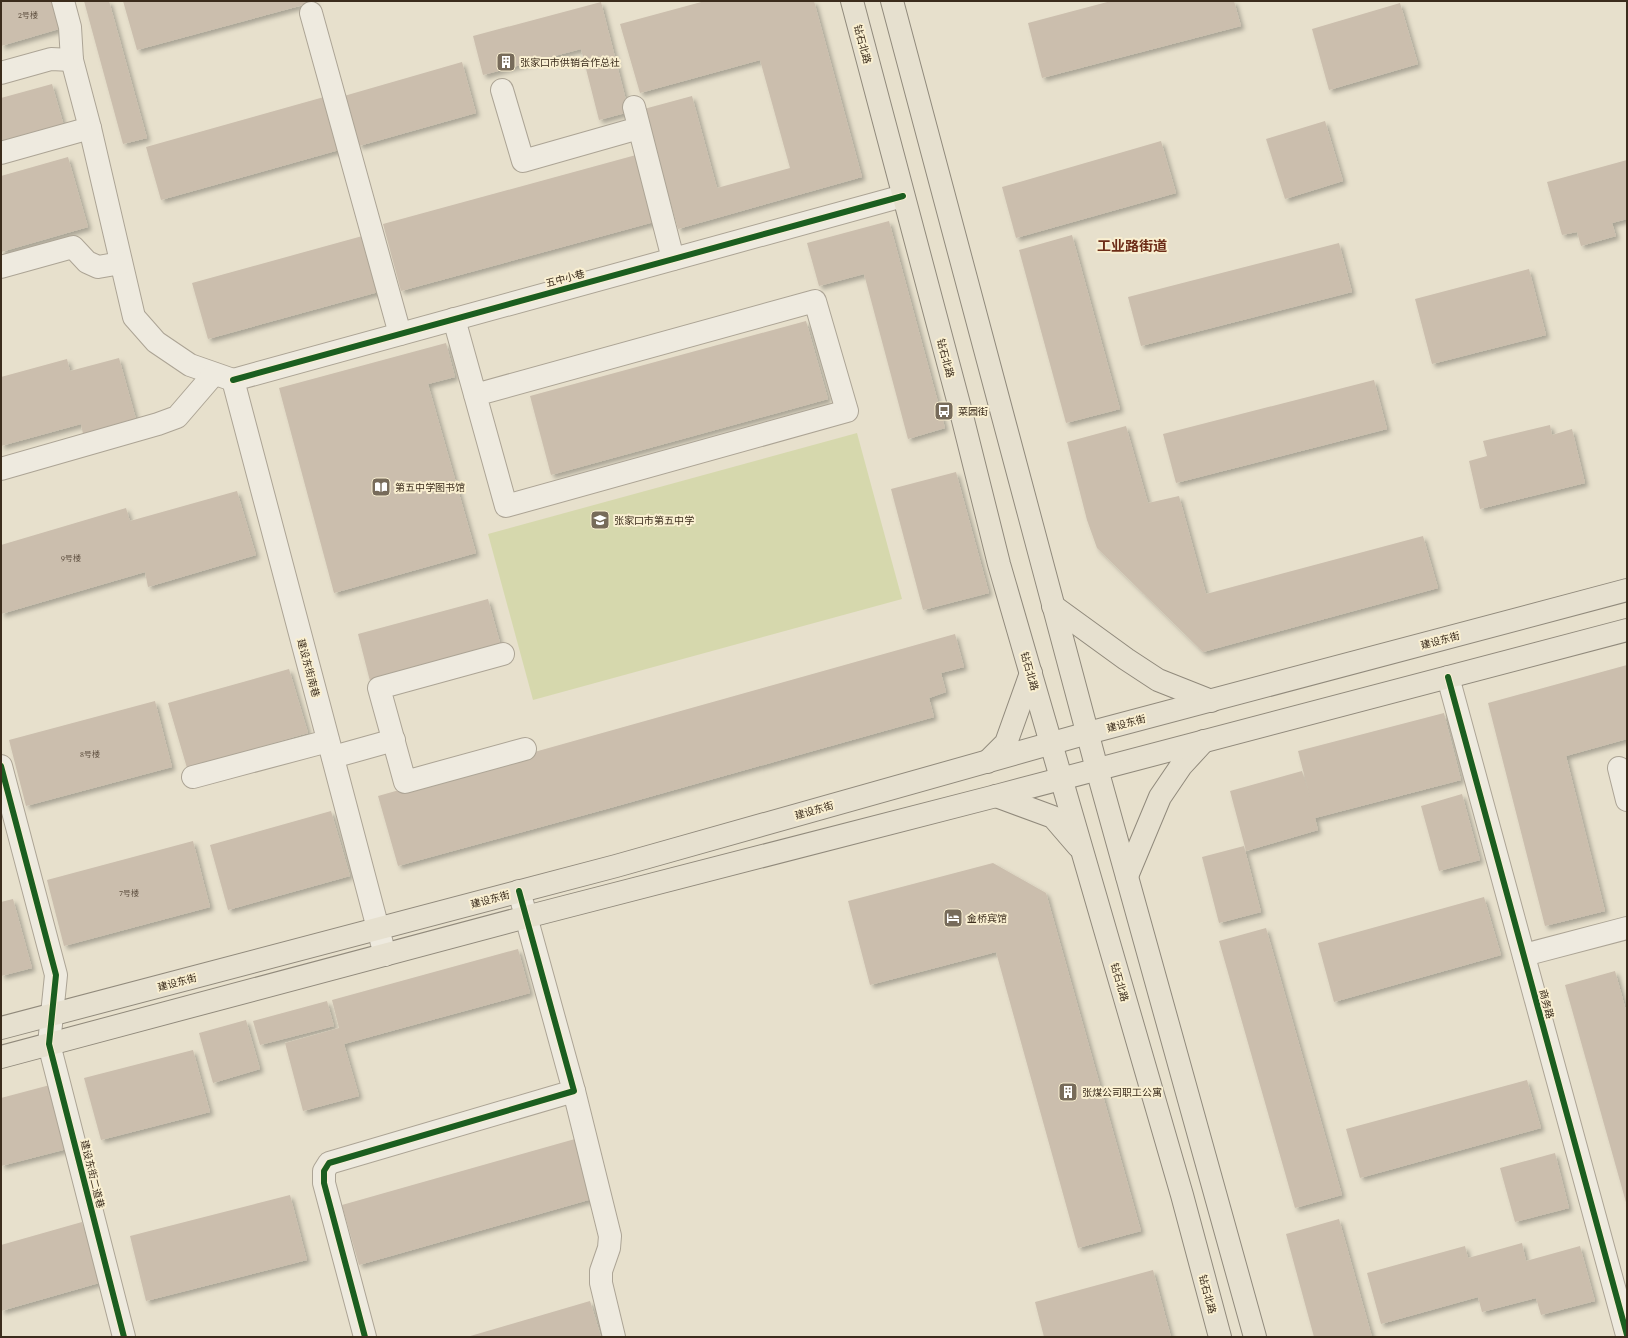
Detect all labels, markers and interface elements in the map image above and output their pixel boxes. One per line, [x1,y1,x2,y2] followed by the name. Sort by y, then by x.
[18,10,38,21] house number: 2号楼
[851,23,874,65] street label: 钻石北路
[495,51,517,73] building icon: 张家口市供销合作总社
[520,56,620,69] place label: 张家口市供销合作总社
[1097,236,1167,256] district label: 工业路街道
[544,267,586,290] street label: 五中小巷
[934,337,957,379] street label: 钻石北路
[933,400,955,422] bus stop icon: 菜园街
[958,405,988,418] place label: 菜园街
[370,476,392,498] library icon: 第五中学图书馆
[395,481,465,494] place label: 第五中学图书馆
[589,509,611,531] school or university icon: 张家口市第五中学
[614,514,694,527] place label: 张家口市第五中学
[61,553,81,564] house number: 9号楼
[1419,629,1461,652] street label: 建设东街
[294,637,323,699] street label: 建设东街南巷
[1018,650,1041,692] street label: 钻石北路
[1105,712,1147,735] street label: 建设东街
[80,749,100,760] house number: 8号楼
[793,799,835,822] street label: 建设东街
[119,888,139,899] house number: 7号楼
[469,888,511,911] street label: 建设东街
[942,907,964,929] hotel icon: 金桥宾馆
[967,912,1007,925] place label: 金桥宾馆
[1108,961,1131,1003] street label: 钻石北路
[156,971,198,994] street label: 建设东街
[1536,988,1557,1020] street label: 商务路
[1057,1081,1079,1103] building icon: 张煤公司职工公寓
[1082,1086,1162,1099] place label: 张煤公司职工公寓
[78,1139,107,1210] street label: 建设东街二道巷
[1196,1273,1219,1315] street label: 钻石北路

